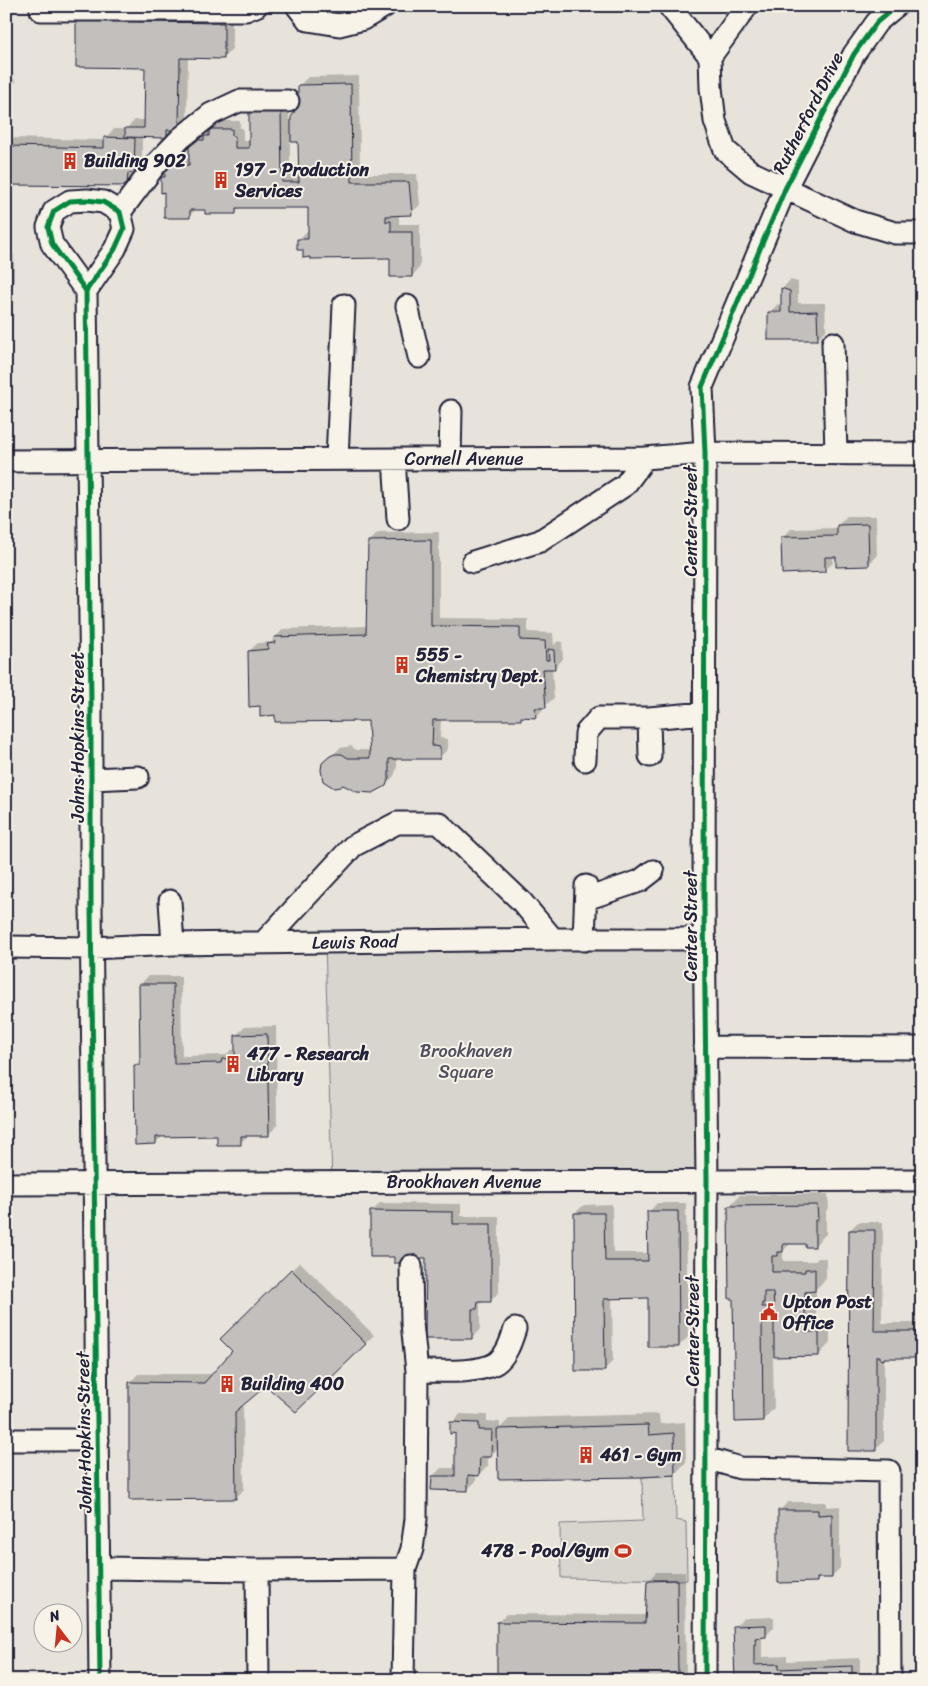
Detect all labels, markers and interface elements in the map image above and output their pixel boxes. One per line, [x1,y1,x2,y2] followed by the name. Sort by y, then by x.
[763,46,853,180] street label: Rutherford Drive
[84,145,187,177] place label: Building 902
[60,151,80,171] building icon: Building 902
[234,154,369,207] place label: 197 - Production Services
[211,170,231,190] building icon: 197 - Production Services
[404,443,524,475] street label: Cornell Avenue
[675,465,707,577] street label: Center Street
[415,639,544,692] place label: 555 - Chemistry Dept.
[62,652,94,823] street label: Johns Hopkins Street
[392,655,412,675] building icon: 555 - Chemistry Dept.
[675,870,707,982] street label: Center Street
[312,925,400,959] street label: Lewis Road
[420,1035,512,1088] park label: Brookhaven Square
[246,1038,370,1091] place label: 477 - Research Library
[223,1054,243,1074] building icon: 477 - Research Library
[386,1166,542,1198] street label: Brookhaven Avenue
[677,1275,709,1387] street label: Center Street
[783,1286,872,1339] place label: Upton Post Office
[759,1302,779,1322] public building icon: Upton Post Office
[67,1350,101,1514] street label: John Hopkins Street
[241,1368,344,1400] place label: Building 400
[217,1374,237,1394] building icon: Building 400
[599,1439,681,1471] place label: 461 - Gym
[576,1445,596,1465] building icon: 461 - Gym
[480,1535,609,1567] place label: 478 - Pool/Gym
[613,1541,633,1561] sports icon: 478 - Pool/Gym
[45,1603,63,1630] text: N
[32,1604,82,1654] north arrow

